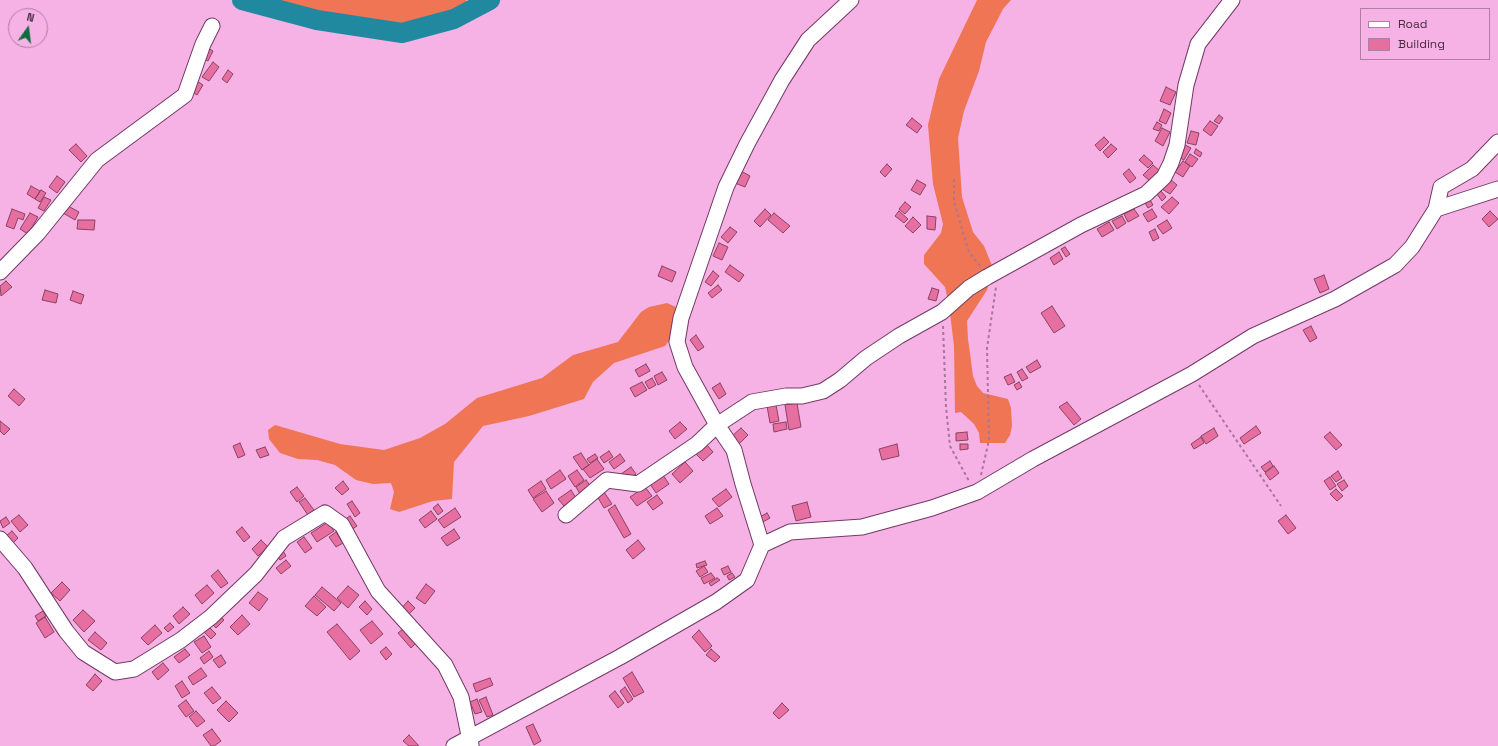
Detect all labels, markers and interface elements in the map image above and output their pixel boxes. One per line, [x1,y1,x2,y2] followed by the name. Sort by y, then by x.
[8,8,48,48] north arrow
[1360,8,1490,60] legend
[25,10,36,25] text: N
[1398,16,1427,32] text: Road
[1398,36,1445,52] text: Building

